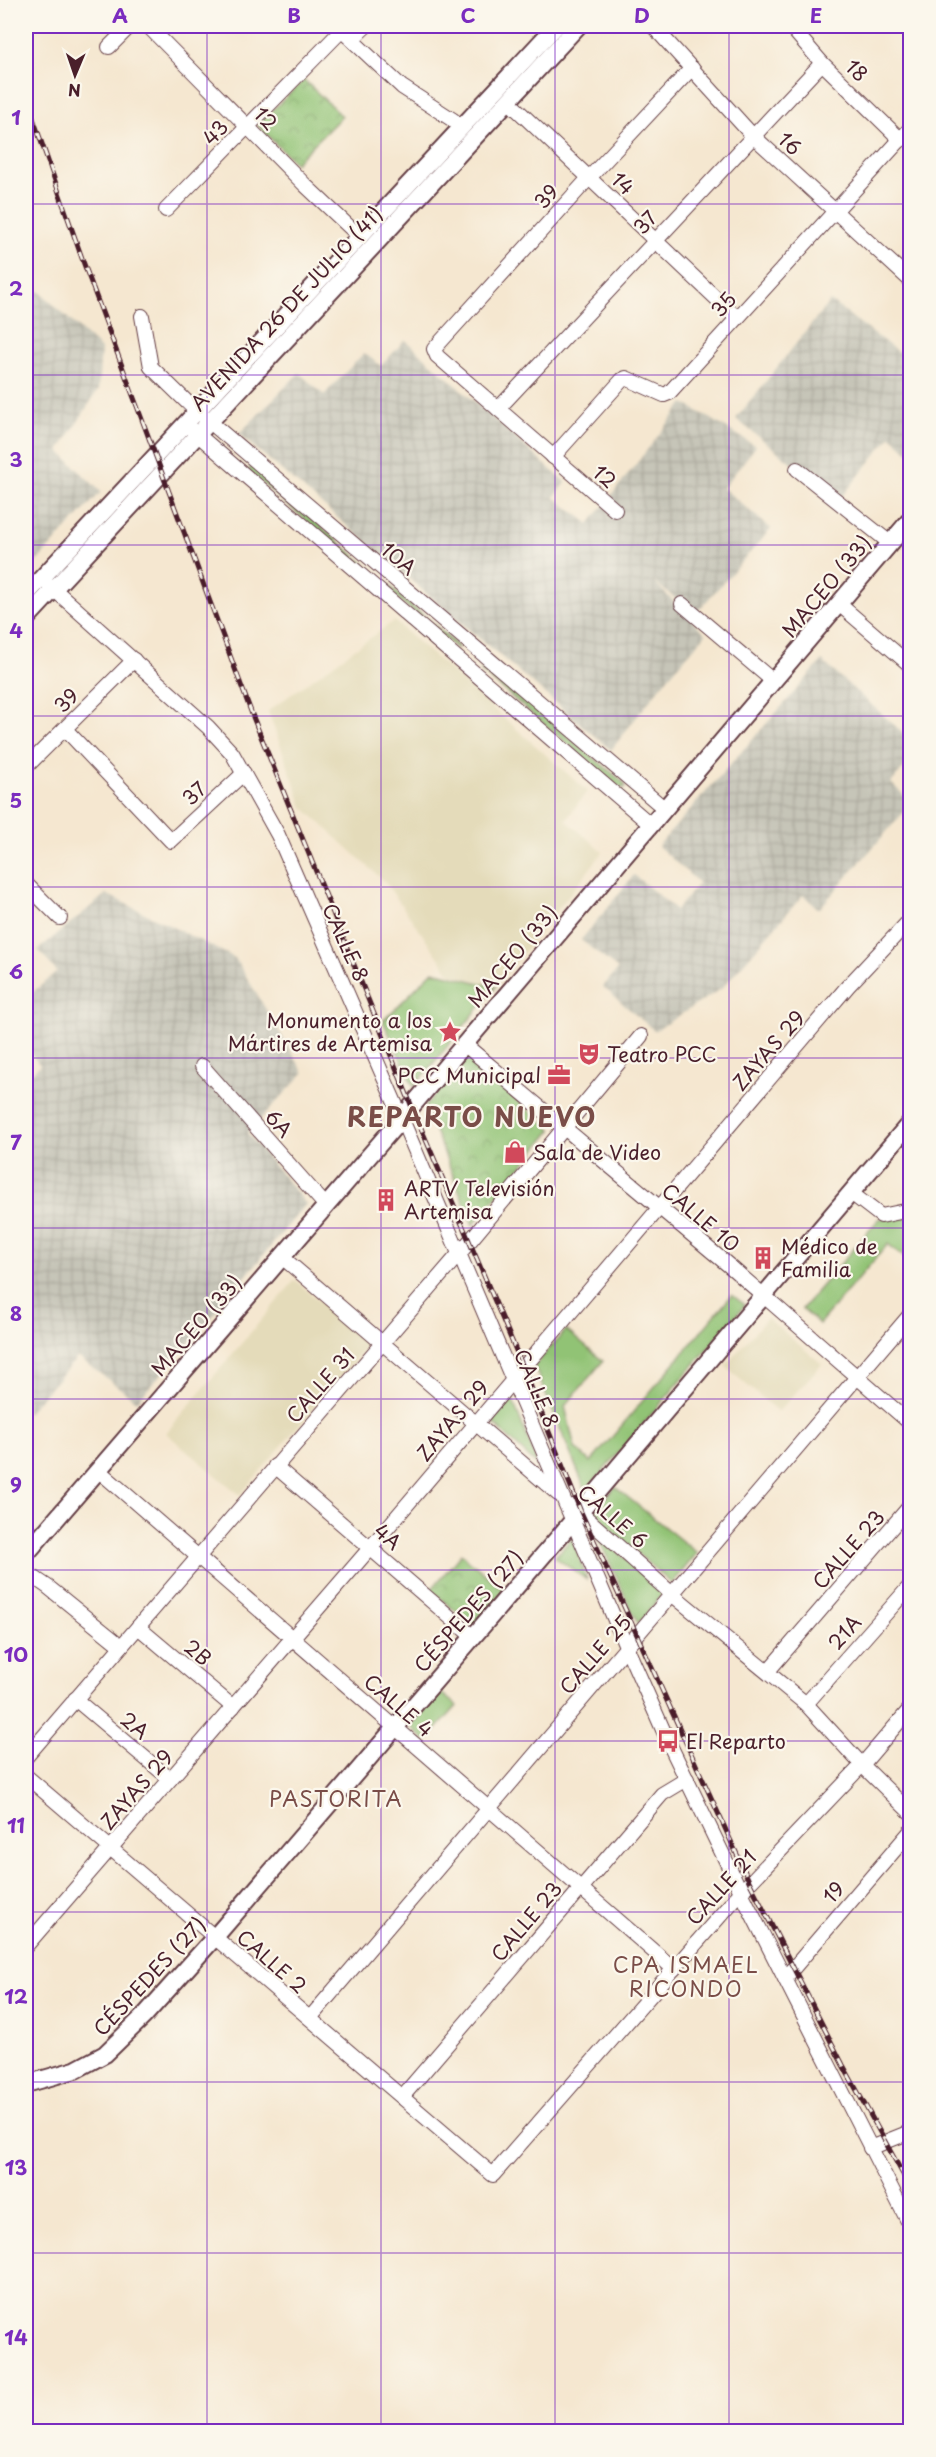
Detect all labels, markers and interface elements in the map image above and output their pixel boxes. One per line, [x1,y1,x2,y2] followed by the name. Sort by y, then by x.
[112,0,128,30] text: A
[287,0,301,30] text: B
[460,0,476,30] text: C
[634,0,650,30] text: D
[810,0,822,30] text: E
[45,45,105,105] north arrow
[839,52,875,88] street label: 18
[68,79,81,103] text: N
[247,99,285,137] street label: 12
[11,102,21,132] text: 1
[195,112,235,152] street label: 43
[771,124,809,162] street label: 16
[605,164,641,202] street label: 14
[527,177,565,215] street label: 39
[183,199,389,417] street label: AVENIDA 26 DE JULIO (41)
[626,203,664,241] street label: 37
[9,273,23,303] text: 2
[703,284,743,324] street label: 35
[9,444,23,474] text: 3
[586,457,624,495] street label: 12
[774,528,878,644] street label: MACEO (33)
[375,534,423,582] street label: 10A
[9,615,23,645] text: 4
[47,681,85,719] street label: 39
[175,774,213,812] street label: 37
[10,785,22,815] text: 5
[315,898,377,986] street label: CALLE 8
[460,898,564,1014] street label: MACEO (33)
[9,956,23,986] text: 6
[725,1003,811,1097] street label: ZAYAS 29
[228,1005,432,1058] place label: Monumento a los Mártires de Artemisa
[437,1019,463,1045] place icon: Monumento a los Mártires de Artemisa
[607,1039,717,1069] place label: Teatro PCC
[576,1041,602,1067] theatre icon: Teatro PCC
[398,1060,541,1090] place label: PCC Municipal
[546,1062,572,1088] office icon: PCC Municipal
[347,1097,597,1136] district label: REPARTO NUEVO
[258,1102,300,1144] street label: 6A
[10,1127,22,1157] text: 7
[533,1137,661,1167] place label: Sala de Video
[502,1139,528,1165] shop icon: Sala de Video
[404,1173,554,1226] place label: ARTV Televisión Artemisa
[656,1175,746,1259] street label: CALLE 10
[373,1187,399,1213] building icon: ARTV Televisión Artemisa
[781,1231,878,1284] place label: Médico de Familia
[750,1245,776,1271] building icon: Médico de Familia
[143,1268,249,1382] street label: MACEO (33)
[10,1298,22,1328] text: 8
[279,1341,361,1429] street label: CALLE 31
[507,1344,567,1432] street label: CALLE 8
[409,1373,495,1467] street label: ZAYAS 29
[10,1469,22,1499] text: 9
[571,1477,655,1555] street label: CALLE 6
[805,1503,891,1595] street label: CALLE 23
[368,1516,408,1556] street label: 4A
[406,1543,530,1679] street label: CÉSPEDES (27)
[552,1607,638,1701] street label: CALLE 25
[820,1608,868,1656] street label: 21A
[178,1632,218,1672] street label: 2B
[4,1639,28,1669] text: 10
[358,1666,440,1744] street label: CALLE 4
[114,1704,156,1746] street label: 2A
[686,1726,786,1756] place label: El Reparto
[655,1728,681,1754] bus stop icon: El Reparto
[93,1742,179,1836] street label: ZAYAS 29
[269,1782,403,1814] district label: PASTORITA
[7,1810,25,1840] text: 11
[679,1842,763,1932] street label: CALLE 21
[483,1874,569,1968] street label: CALLE 23
[815,1874,851,1910] street label: 19
[86,1910,212,2042] street label: CÉSPEDES (27)
[230,1922,314,2000] street label: CALLE 2
[613,1948,759,2004] district label: CPA ISMAEL RICONDO
[4,1981,28,2011] text: 12
[5,2152,27,2182] text: 13
[4,2322,28,2352] text: 14

